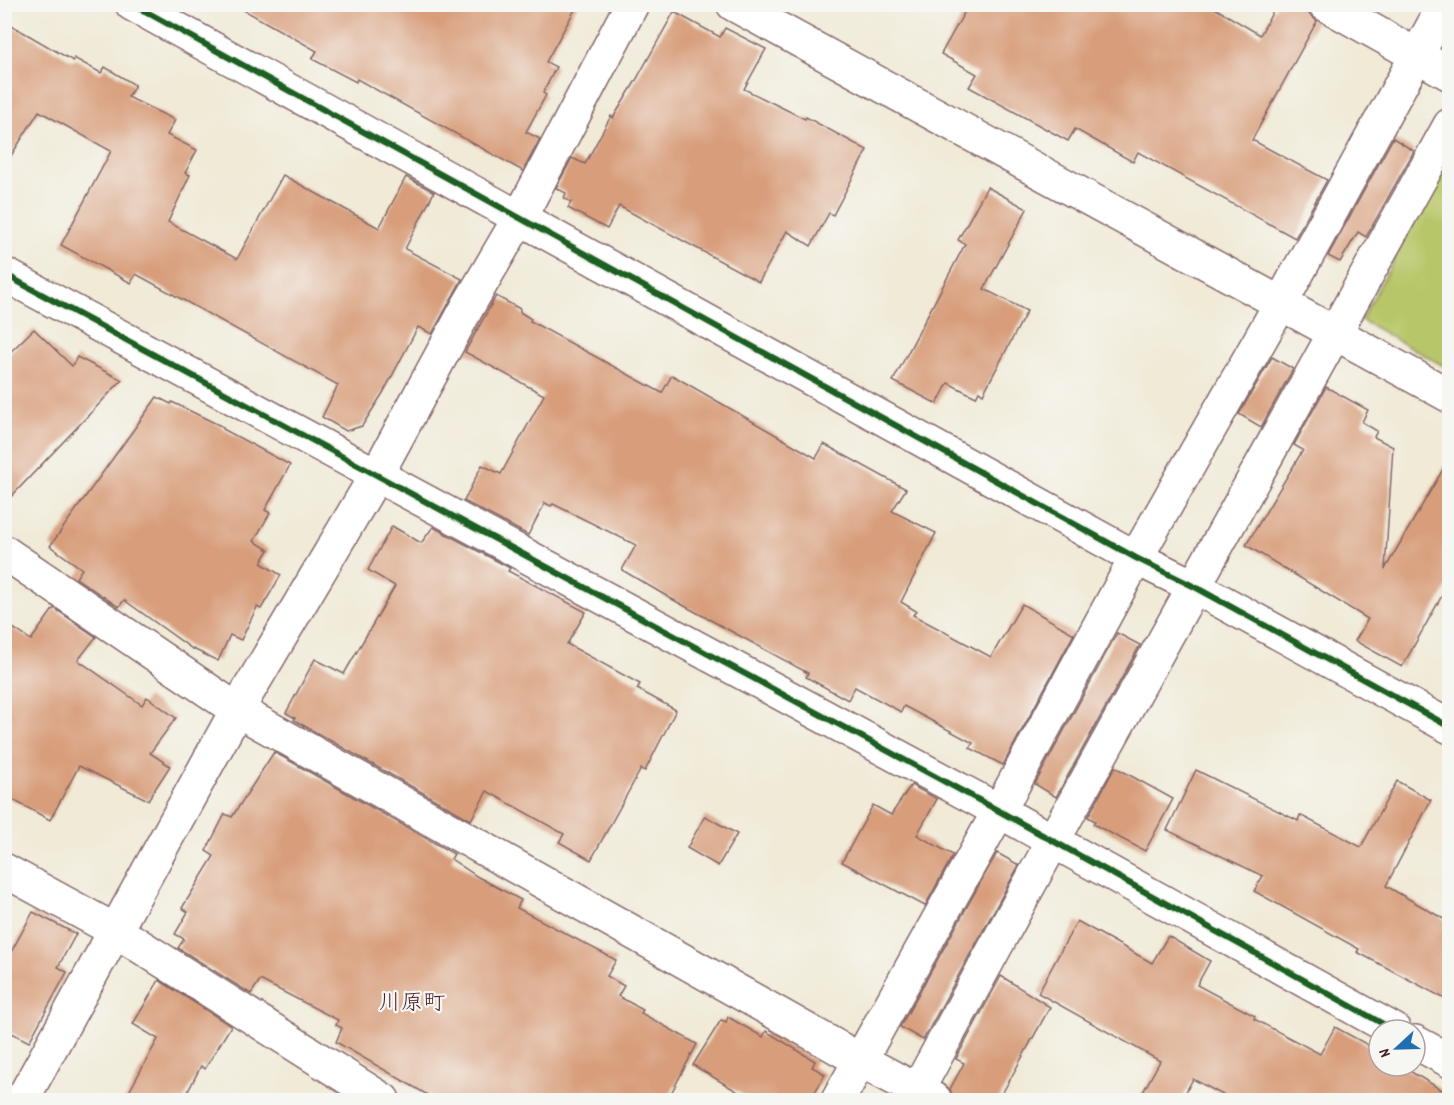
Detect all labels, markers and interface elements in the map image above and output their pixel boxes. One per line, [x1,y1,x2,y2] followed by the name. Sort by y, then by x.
[379,989,445,1020] district label: 川原町
[1367,1018,1427,1078] north arrow
[1373,1045,1398,1061] text: N

